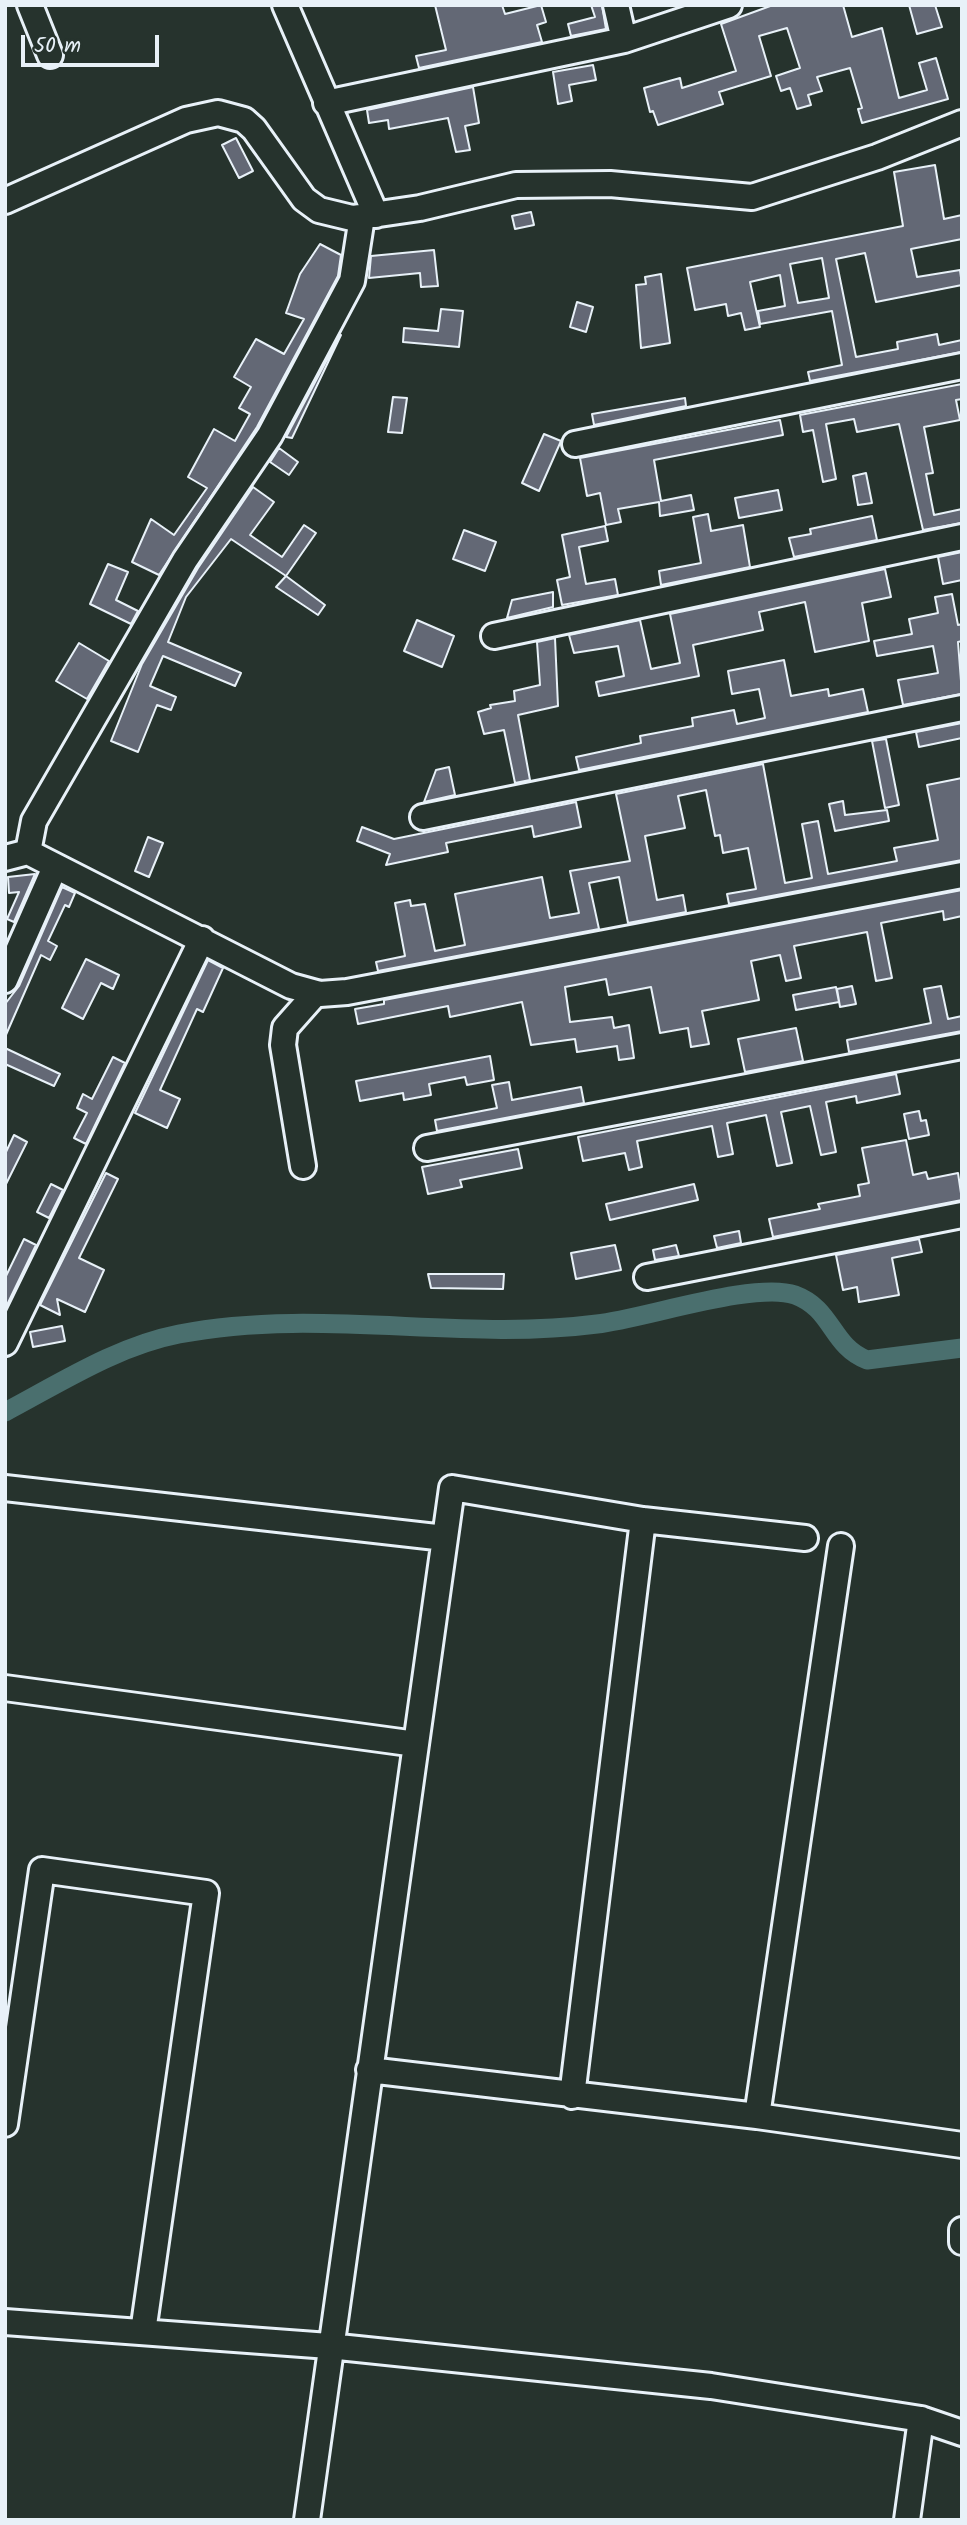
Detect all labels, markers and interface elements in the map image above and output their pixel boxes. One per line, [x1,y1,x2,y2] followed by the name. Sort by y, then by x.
[24,21,163,65] scale bar
[34,30,81,63] text: 50 m

